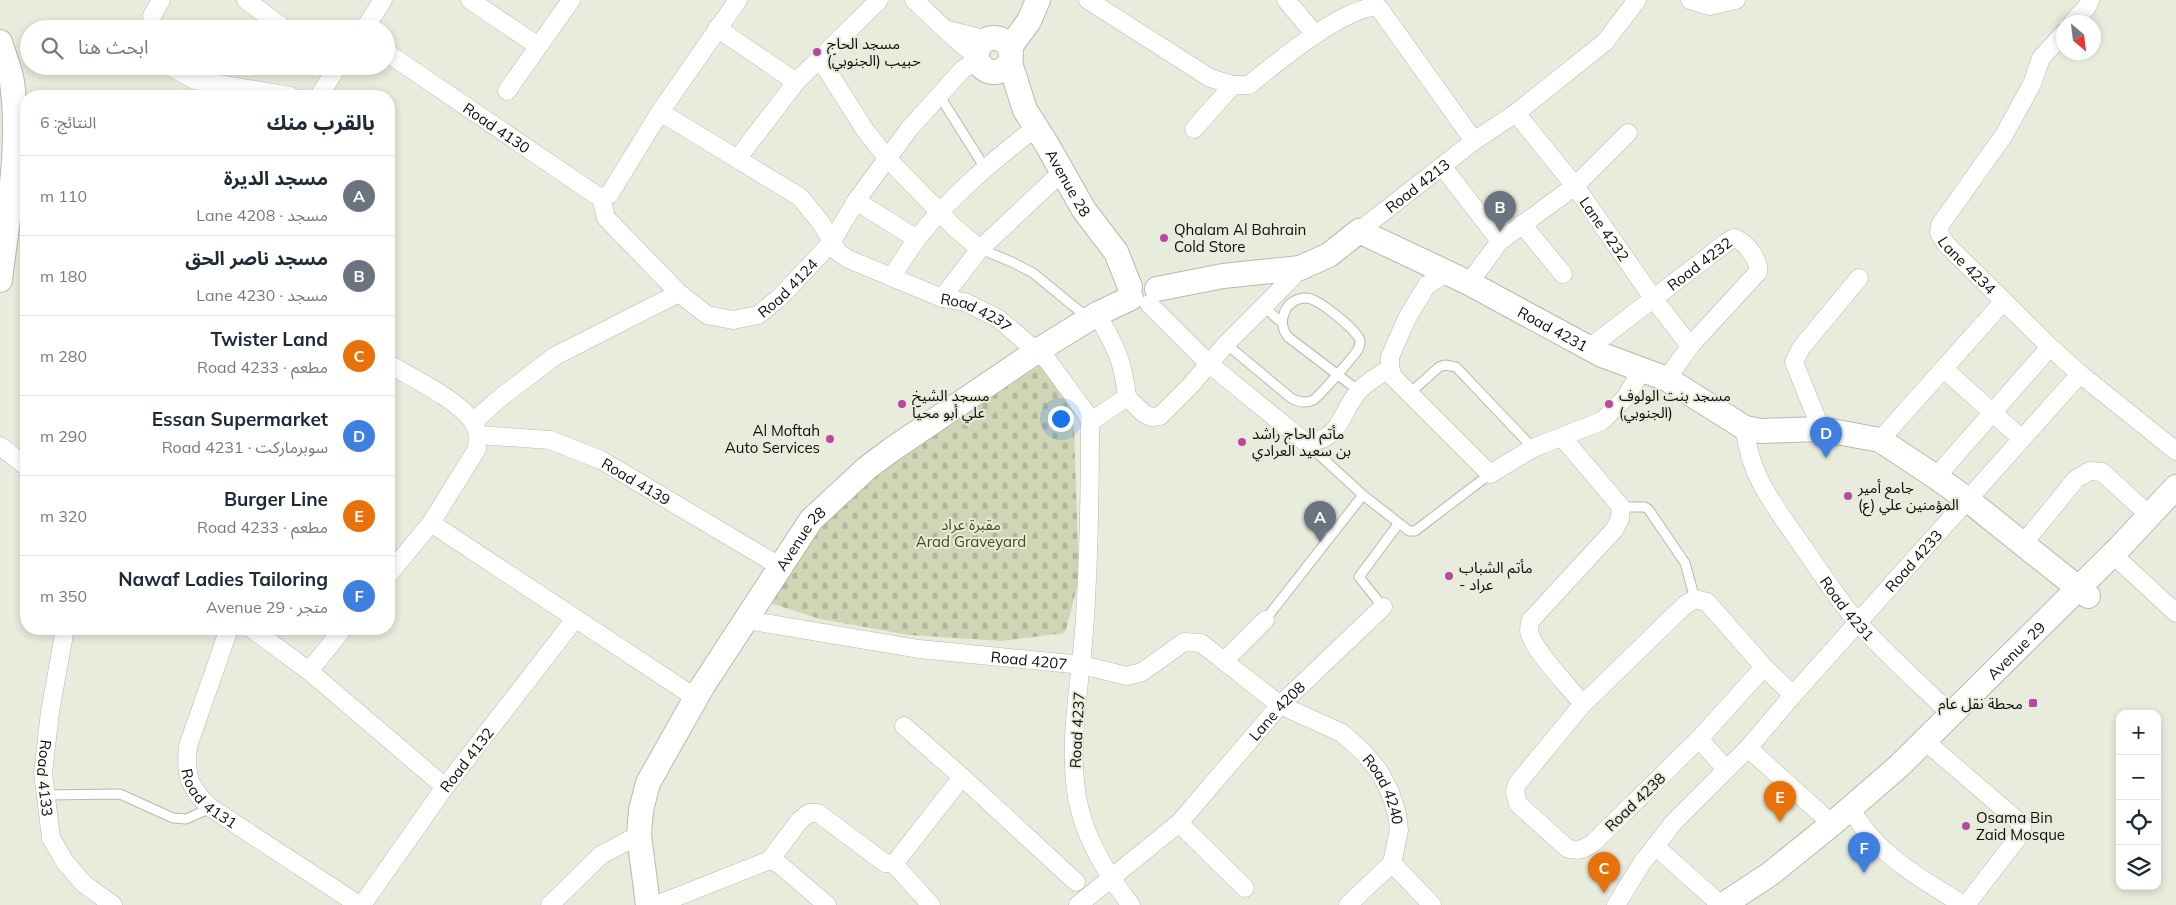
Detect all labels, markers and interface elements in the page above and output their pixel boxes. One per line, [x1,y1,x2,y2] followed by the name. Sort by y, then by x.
[2056,15,2101,60] north arrow
[20,20,395,75] search box
[38,34,66,62] icon: search
[827,34,921,72] place label: مسجد الحاج حبيب (الجنوبي)
[78,35,148,59] text: ابحث هنا
[811,46,823,58] marker: مسجد الحاج حبيب (الجنوبي)
[460,98,534,157] street label: Road 4130
[267,109,375,135] text: بالقرب منك
[40,112,96,132] text: النتائج: 6
[1042,146,1095,220] street label: Avenue 28
[1381,154,1453,217] street label: Road 4213
[224,166,328,190] text: مسجد الديرة
[40,186,87,206] text: 110 m
[353,186,365,206] text: A
[1484,191,1516,232] pin: B
[1576,193,1634,265] street label: Lane 4232
[196,205,328,225] text: مسجد · Lane 4208
[1174,220,1306,256] place label: Qhalam Al Bahrain Cold Store
[1158,232,1170,244] marker: Qhalam Al Bahrain Cold Store
[1663,232,1735,294] street label: Road 4232
[1934,233,2000,298] street label: Lane 4234
[185,246,328,270] text: مسجد ناصر الحق
[753,254,821,321] street label: Road 4124
[40,266,87,286] text: 180 m
[353,266,365,286] text: B
[196,285,328,305] text: مسجد · Lane 4230
[939,288,1016,335] street label: Road 4237
[1515,302,1591,355] street label: Road 4231
[211,327,328,351] text: Twister Land
[40,346,87,366] text: 280 m
[354,346,364,366] text: C
[197,357,328,377] text: مطعم · Road 4233
[912,386,990,424] place label: مسجد الشيخ علي أبو محيا
[1619,386,1731,424] place label: مسجد بنت الولوف (الجنوبي)
[896,398,908,410] marker: مسجد الشيخ علي أبو محيا
[1603,398,1615,410] marker: مسجد بنت الولوف (الجنوبي)
[1048,406,1074,432] your location
[152,407,328,431] text: Essan Supermarket
[1810,417,1842,458] pin: D
[725,421,820,457] place label: Al Moftah Auto Services
[1252,424,1351,462] place label: مأتم الحاج راشد بن سعيد العرادي
[40,426,87,446] text: 290 m
[353,426,365,446] text: D
[824,433,836,445] marker: Al Moftah Auto Services
[1236,436,1248,448] marker: مأتم الحاج راشد بن سعيد العرادي
[162,437,328,457] text: سوبرماركت · Road 4231
[598,453,674,509] street label: Road 4139
[1857,478,1959,517] place label: جامع أمير المؤمنين علي (ع)
[224,487,328,511] text: Burger Line
[1842,490,1854,502] marker: جامع أمير المؤمنين علي (ع)
[1304,501,1336,542] pin: A
[771,502,829,574] street label: Avenue 28
[40,506,87,526] text: 320 m
[354,506,364,526] text: E
[916,515,1026,551] park label: مقبرة عراد Arad Graveyard
[197,517,328,537] text: مطعم · Road 4233
[1881,526,1946,595] street label: Road 4233
[1459,558,1533,594] place label: مأتم الشباب - عراد
[118,567,328,591] text: Nawaf Ladies Tailoring
[1443,570,1455,582] marker: مأتم الشباب - عراد
[1816,572,1879,644] street label: Road 4231
[40,586,87,606] text: 350 m
[354,586,364,606] text: F
[206,597,328,617] text: متجر · Avenue 29
[1983,617,2049,683] street label: Avenue 29
[990,647,1068,673] street label: Road 4207
[1244,677,1309,744] street label: Lane 4208
[1066,691,1088,769] street label: Road 4237
[1938,694,2023,715] place label: محطة نقل عام
[2027,697,2039,709] marker: محطة نقل عام
[2116,710,2161,890] map controls
[2116,710,2161,755] button: +
[435,723,497,796] street label: Road 4132
[33,739,58,817] street label: Road 4133
[1359,750,1408,825] street label: Road 4240
[2116,755,2161,800] button: −
[178,767,241,832] street label: Road 4131
[1601,769,1669,835] street label: Road 4238
[1764,781,1796,822] pin: E
[2116,800,2161,845] button: locate
[1976,808,2065,844] place label: Osama Bin Zaid Mosque
[1960,820,1972,832] marker: Osama Bin Zaid Mosque
[1848,832,1880,873] pin: F
[2116,845,2161,890] button: layers
[1588,852,1620,893] pin: C

